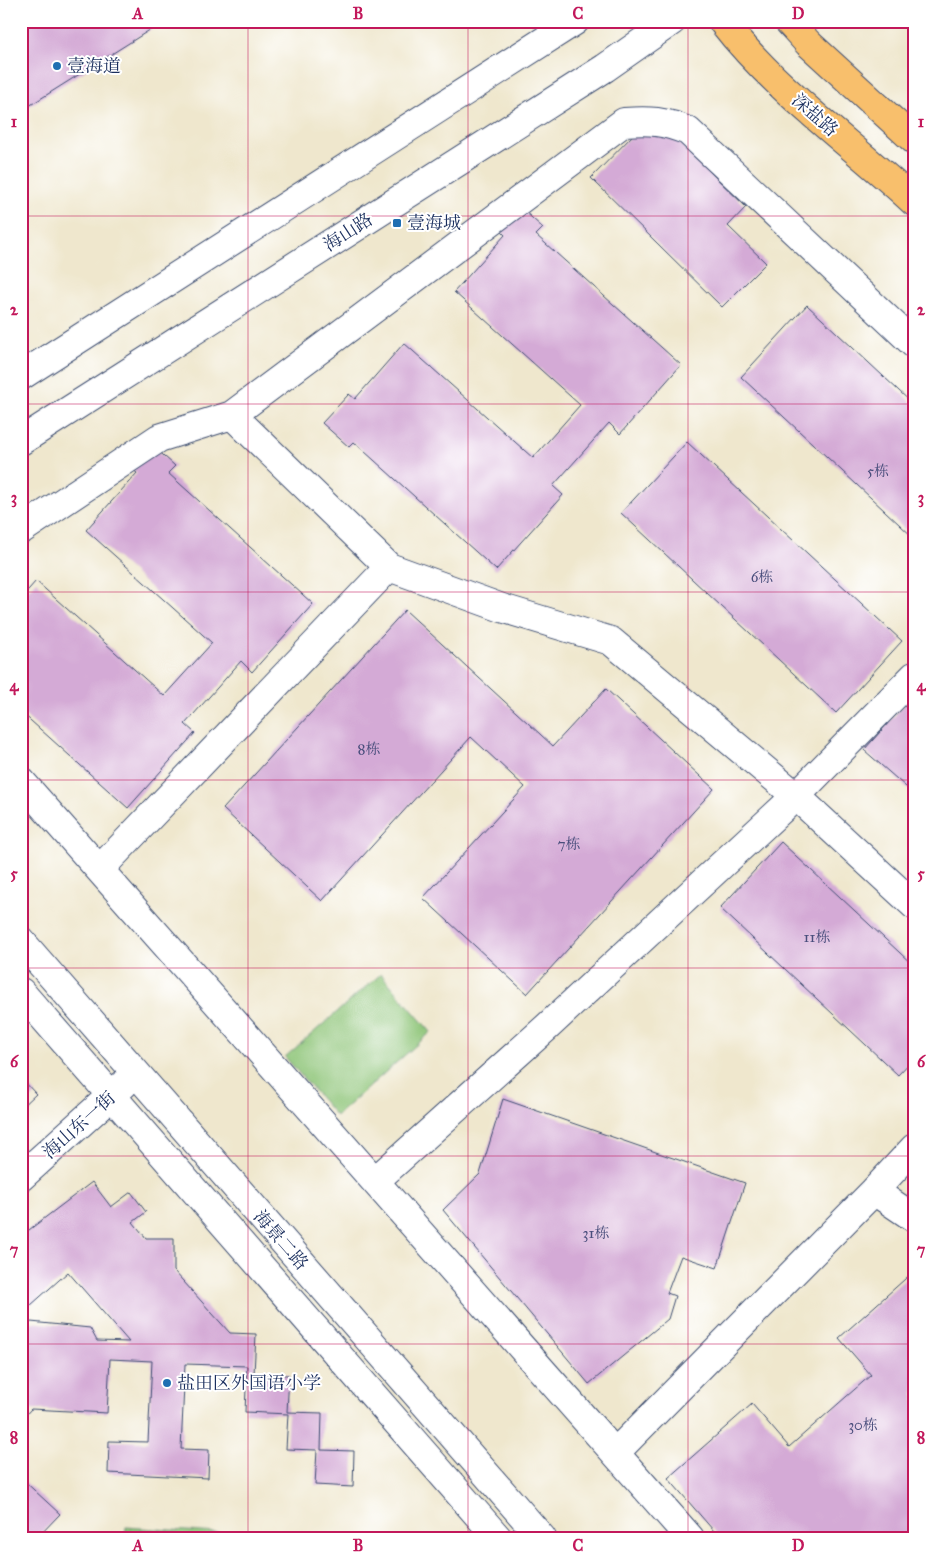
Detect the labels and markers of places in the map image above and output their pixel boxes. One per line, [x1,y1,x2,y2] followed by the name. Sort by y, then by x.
[67,55,121,77] place label: 壹海道
[51,60,63,72] marker: 壹海道
[407,212,461,234] place label: 壹海城
[391,217,403,229] marker: 壹海城
[177,1372,321,1394] place label: 盐田区外国语小学
[161,1377,173,1389] marker: 盐田区外国语小学

